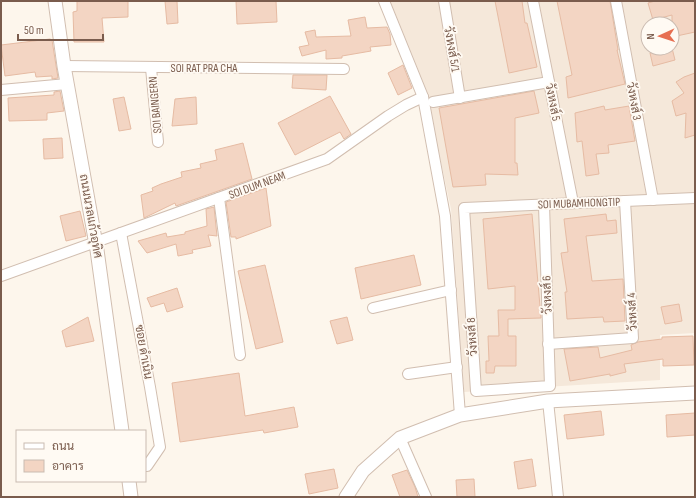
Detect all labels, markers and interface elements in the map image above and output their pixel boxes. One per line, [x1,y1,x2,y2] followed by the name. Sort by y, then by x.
[18,16,103,42] scale bar
[640,16,680,56] north arrow
[24,23,44,38] text: 50 m
[440,25,464,74] street label: วังหงส์ 5/1
[644,33,657,40] text: N
[171,61,238,76] street label: SOI RAT PRA CHA
[146,76,165,134] street label: SOI BAINGERN
[623,81,645,121] street label: วังหงส์ 3
[541,82,565,123] street label: วังหงส์ 5
[227,168,288,203] street label: SOI DUM NEAM
[75,173,105,260] street label: ถนนนวลแก้วอุทิศ
[538,195,620,212] street label: SOI MUBAMHONGTIP
[538,275,556,315] street label: วังหงส์ 6
[623,292,641,332] street label: วังหงส์ 4
[463,317,481,357] street label: วังหงส์ 8
[131,324,156,381] street label: ซอย ดำเนิน
[16,430,146,482] legend
[52,439,75,454] text: ถนน
[52,459,84,474] text: อาคาร

